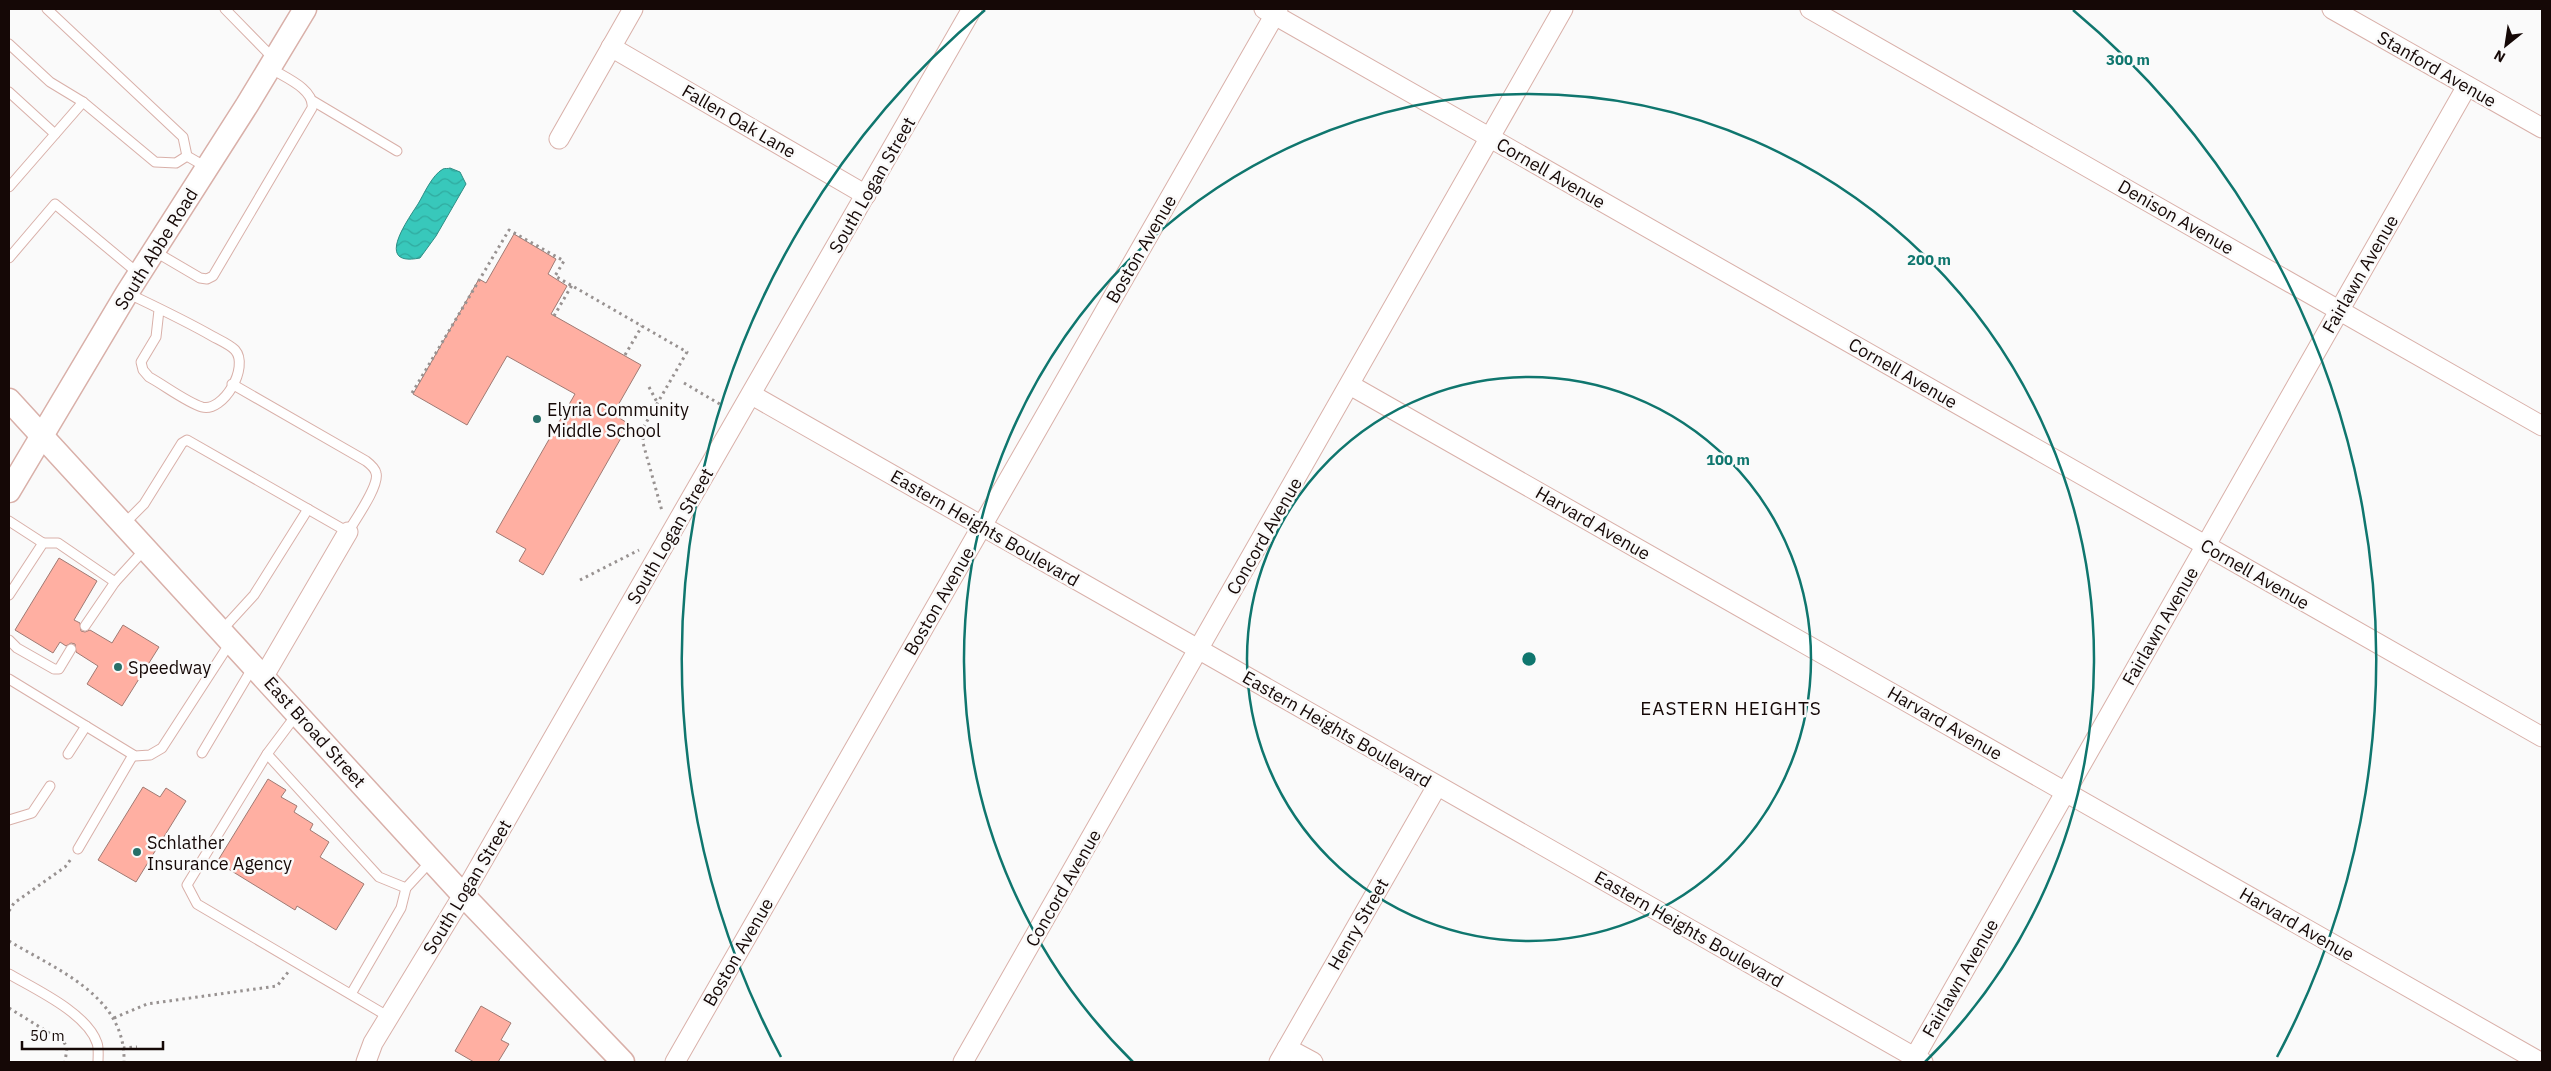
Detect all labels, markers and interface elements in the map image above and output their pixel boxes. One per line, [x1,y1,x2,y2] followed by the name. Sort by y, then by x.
[2481,20,2531,70] north arrow
[2373,26,2501,112] street label: Stanford Avenue
[2491,46,2508,67] text: N
[2106,50,2150,69] text: 300 m
[678,79,800,163] street label: Fallen Oak Lane
[824,113,920,257] street label: South Logan Street
[1492,133,1610,214] street label: Cornell Avenue
[2114,175,2238,260] street label: Denison Avenue
[109,184,203,314] street label: South Abbe Road
[1101,191,1181,307] street label: Boston Avenue
[2317,211,2403,337] street label: Fairlawn Avenue
[1907,250,1951,269] text: 200 m
[1844,333,1962,414] street label: Cornell Avenue
[547,398,689,442] place label: Elyria Community Middle School
[531,413,543,425] marker: Elyria Community Middle School
[1706,450,1750,469] text: 100 m
[622,464,718,608] street label: South Logan Street
[887,465,1083,591] street label: Eastern Heights Boulevard
[1221,473,1307,599] street label: Concord Avenue
[1532,481,1655,565] street label: Harvard Avenue
[2196,534,2314,615] street label: Cornell Avenue
[899,543,979,659] street label: Boston Avenue
[2117,563,2203,689] street label: Fairlawn Avenue
[1520,650,1538,668] centre of rings
[128,656,211,679] place label: Speedway
[112,661,124,673] marker: Speedway
[1239,666,1435,792] street label: Eastern Heights Boulevard
[259,672,371,792] street label: East Broad Street
[1884,681,2007,765] street label: Harvard Avenue
[1640,696,1822,720] district label: EASTERN HEIGHTS
[418,815,516,959] street label: South Logan Street
[1020,825,1106,951] street label: Concord Avenue
[147,831,292,875] place label: Schlather Insurance Agency
[131,846,143,858] marker: Schlather Insurance Agency
[1591,866,1787,992] street label: Eastern Heights Boulevard
[1322,874,1394,974] street label: Henry Street
[2236,882,2359,966] street label: Harvard Avenue
[698,894,778,1010] street label: Boston Avenue
[1917,915,2003,1041] street label: Fairlawn Avenue
[22,1018,164,1050] scale bar
[30,1026,65,1045] text: 50 m

